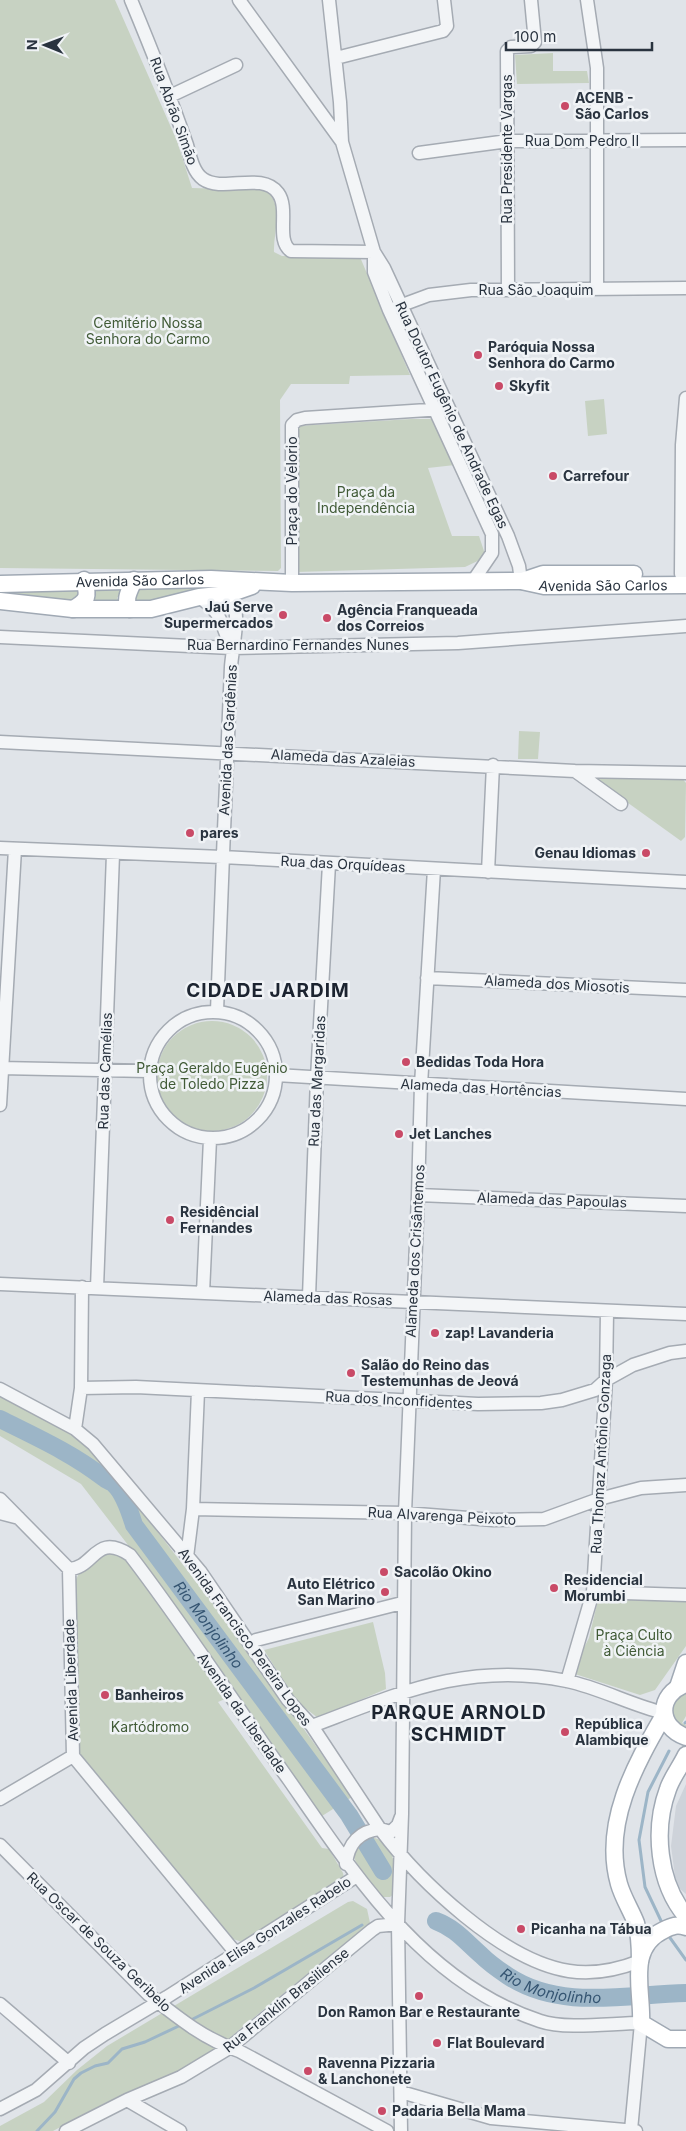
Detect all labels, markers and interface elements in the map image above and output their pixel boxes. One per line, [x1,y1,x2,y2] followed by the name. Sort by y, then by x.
[20,20,70,70] north arrow
[506,20,652,52] scale bar
[514,27,556,46] text: 100 m
[23,39,40,50] text: N
[147,55,202,167] street label: Rua Abrão Simão
[498,74,515,224] street label: Rua Presidente Vargas
[575,89,649,122] place label: ACENB - São Carlos
[559,100,571,112] marker: ACENB - São Carlos
[525,132,639,149] street label: Rua Dom Pedro II
[478,281,594,298] street label: Rua São Joaquim
[392,299,513,531] street label: Rua Doutor Eugênio de Andrade Egas
[86,314,210,347] park label: Cemitério Nossa Senhora do Carmo
[488,338,615,371] place label: Paróquia Nossa Senhora do Carmo
[472,349,484,361] marker: Paróquia Nossa Senhora do Carmo
[509,377,550,394] place label: Skyfit
[493,380,505,392] marker: Skyfit
[283,436,300,546] street label: Praça do Velorio
[563,467,630,484] place label: Carrefour
[547,470,559,482] marker: Carrefour
[317,483,415,516] park label: Praça da Independência
[75,570,204,590] street label: Avenida São Carlos
[537,576,668,595] street label: Avenida São Carlos
[164,598,273,631] place label: Jaú Serve Supermercados
[337,601,478,634] place label: Agência Franqueada dos Correios
[277,609,289,621] marker: Jaú Serve Supermercados
[321,612,333,624] marker: Agência Franqueada dos Correios
[187,636,409,653] street label: Rua Bernardino Fernandes Nunes
[215,664,240,816] street label: Avenida das Gardênias
[270,745,416,770] street label: Alameda das Azaleias
[200,824,239,841] place label: pares
[184,827,196,839] marker: pares
[534,844,636,861] place label: Genau Idiomas
[640,847,652,859] marker: Genau Idiomas
[280,852,406,875] street label: Rua das Orquídeas
[484,971,630,996] street label: Alameda dos Miosotis
[186,979,350,1002] district label: CIDADE JARDIM
[94,1012,115,1130] street label: Rua das Camélias
[305,1015,328,1147] street label: Rua das Margaridas
[416,1053,544,1070] place label: Bedidas Toda Hora
[400,1056,412,1068] marker: Bedidas Toda Hora
[136,1059,288,1092] park label: Praça Geraldo Eugênio de Toledo Pizza
[400,1075,562,1100] street label: Alameda das Hortências
[409,1125,492,1142] place label: Jet Lanches
[393,1128,405,1140] marker: Jet Lanches
[401,1164,428,1338] street label: Alameda dos Crisântemos
[477,1188,627,1211] street label: Alameda das Papoulas
[180,1203,259,1236] place label: Residêncial Fernandes
[164,1214,176,1226] marker: Residêncial Fernandes
[263,1287,393,1308] street label: Alameda das Rosas
[445,1324,554,1341] place label: zap! Lavanderia
[429,1327,441,1339] marker: zap! Lavanderia
[587,1353,614,1555] street label: Rua Thomaz Antônio Gonzaga
[361,1356,519,1389] place label: Salão do Reino das Testemunhas de Jeová
[345,1367,357,1379] marker: Salão do Reino das Testemunhas de Jeová
[325,1387,473,1412] street label: Rua dos Inconfidentes
[367,1503,517,1528] street label: Rua Alvarenga Peixoto
[175,1544,316,1729] street label: Avenida Francisco Pereira Lopes
[394,1563,492,1580] place label: Sacolão Okino
[378,1566,390,1578] marker: Sacolão Okino
[564,1571,643,1604] place label: Residencial Morumbi
[287,1575,375,1608] place label: Auto Elétrico San Marino
[170,1577,247,1672] water label: Rio Monjolinho
[548,1582,560,1594] marker: Residencial Morumbi
[379,1586,391,1598] marker: Auto Elétrico San Marino
[60,1618,81,1742] street label: Avenida Liberdade
[596,1626,672,1659] park label: Praça Culto à Ciência
[194,1649,290,1776] street label: Avenida da Liberdade
[115,1686,184,1703] place label: Banheiros
[99,1689,111,1701] marker: Banheiros
[371,1701,547,1746] district label: PARQUE ARNOLD SCHMIDT
[575,1715,649,1748] place label: República Alambique
[111,1718,189,1735] park label: Kartódromo
[559,1726,571,1738] marker: República Alambique
[24,1868,175,2015] street label: Rua Oscar de Souza Geribelo
[175,1872,354,1997] street label: Avenida Elisa Gonzales Rabelo
[531,1920,652,1937] place label: Picanha na Tábua
[515,1923,527,1935] marker: Picanha na Tábua
[219,1944,352,2056] street label: Rua Franklin Brasiliense
[497,1964,601,2007] water label: Rio Monjolinho
[413,1990,425,2002] marker: Don Ramon Bar e Restaurante
[318,2003,520,2020] place label: Don Ramon Bar e Restaurante
[447,2034,545,2051] place label: Flat Boulevard
[431,2037,443,2049] marker: Flat Boulevard
[318,2054,435,2087] place label: Ravenna Pizzaria & Lanchonete
[302,2065,314,2077] marker: Ravenna Pizzaria & Lanchonete
[392,2102,526,2119] place label: Padaria Bella Mama
[376,2105,388,2117] marker: Padaria Bella Mama

